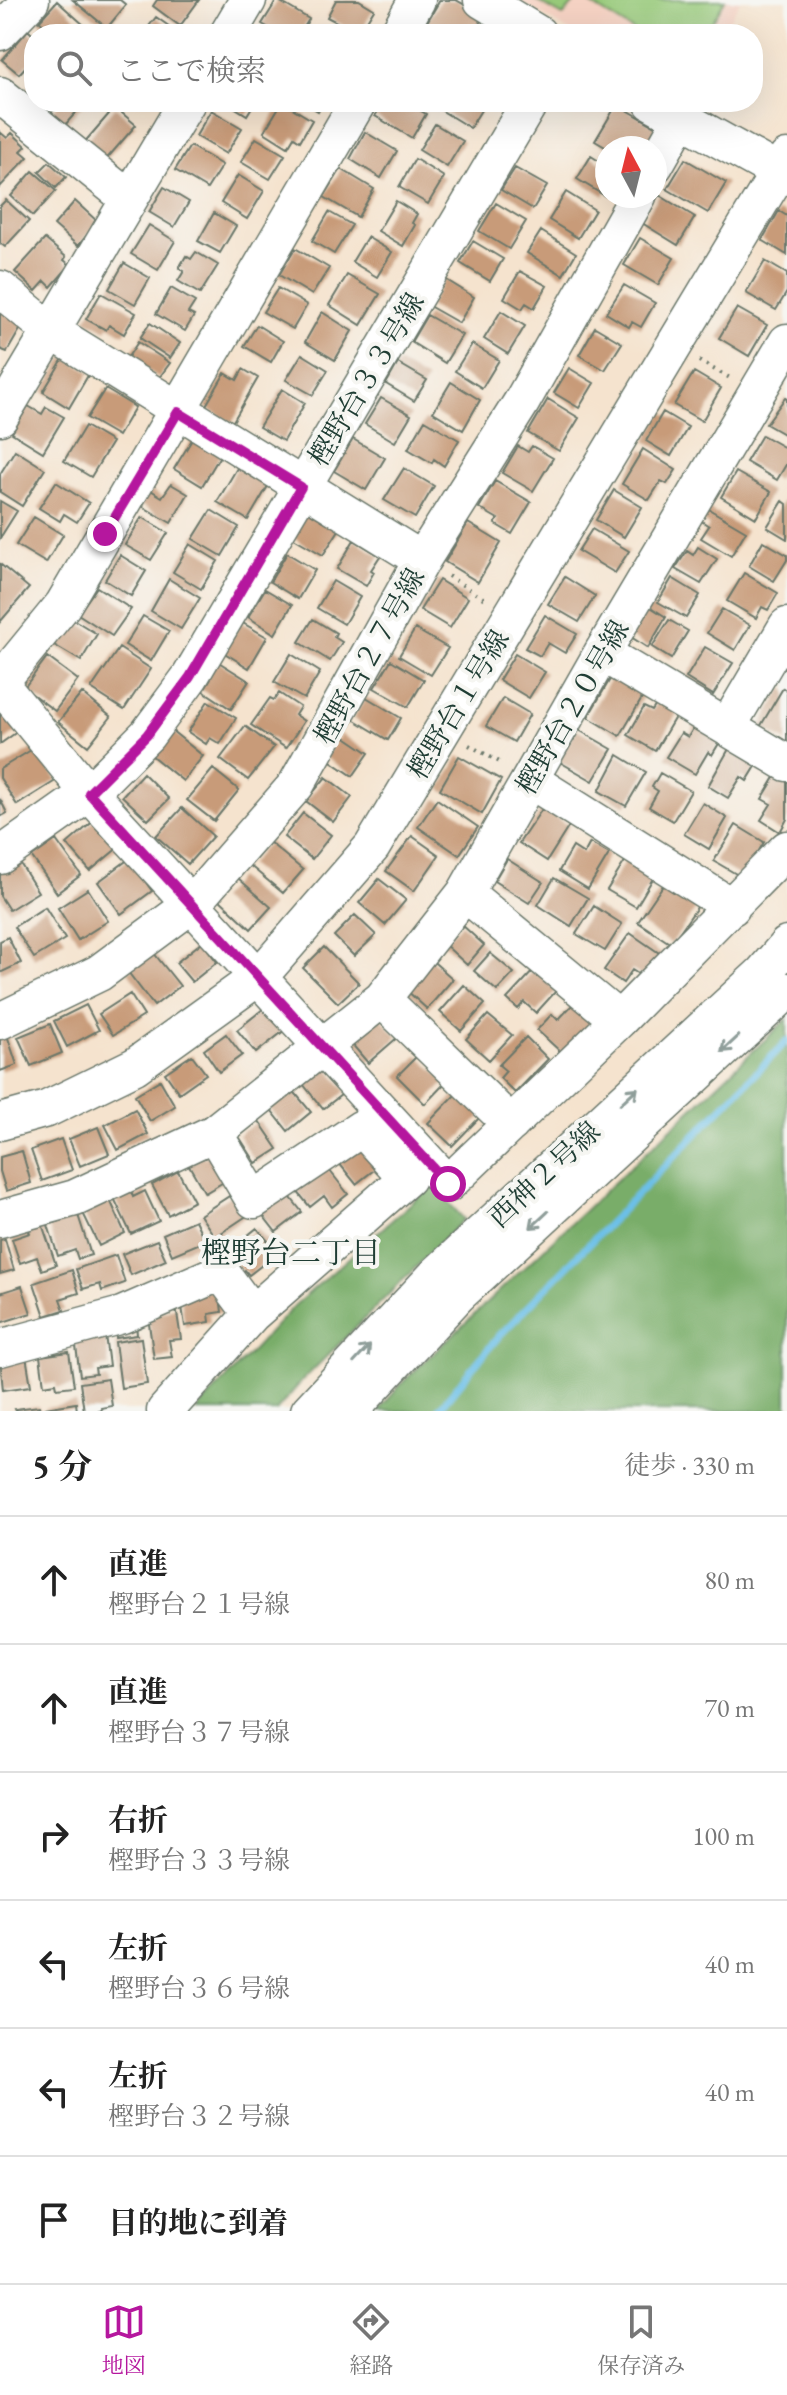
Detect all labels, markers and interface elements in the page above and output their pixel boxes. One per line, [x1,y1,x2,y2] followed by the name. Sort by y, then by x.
[24,24,763,112] search box
[52,46,96,90] icon: search
[116,51,266,90] text: ここで検索
[595,136,667,208] north arrow
[300,286,432,472] street label: 樫野台３３号線
[87,516,123,552] route end
[306,562,432,750] street label: 樫野台２７号線
[507,613,637,801] street label: 樫野台２０号線
[399,623,517,785] street label: 樫野台１号線
[720,1034,740,1053] one-way arrow
[619,1087,639,1105] one-way arrow
[481,1113,607,1235] street label: 西神２号線
[430,1166,466,1202] route start
[529,1211,549,1230] one-way arrow
[201,1233,381,1272] district label: 樫野台二丁目
[352,1345,371,1364] one-way arrow
[32,1444,92,1488] text: 5 分
[625,1448,755,1482] text: 徒歩 · 330 m
[108,1544,168,1583] text: 直進
[32,1558,76,1602] icon: ahead
[705,1563,755,1597] text: 80 m
[108,1587,290,1621] text: 樫野台２１号線
[108,1672,168,1711] text: 直進
[32,1686,76,1730] icon: ahead
[705,1691,755,1725] text: 70 m
[108,1715,290,1749] text: 樫野台３７号線
[108,1800,168,1839] text: 右折
[32,1814,76,1858] icon: right
[692,1819,755,1853] text: 100 m
[108,1843,290,1877] text: 樫野台３３号線
[108,1928,168,1967] text: 左折
[32,1942,76,1986] icon: left
[705,1947,755,1981] text: 40 m
[108,1971,290,2005] text: 樫野台３６号線
[108,2056,168,2095] text: 左折
[32,2070,76,2114] icon: left
[705,2075,755,2109] text: 40 m
[108,2099,290,2133] text: 樫野台３２号線
[32,2198,76,2242] icon: arrive
[108,2203,288,2242] text: 目的地に到着
[102,2300,146,2380] tab: 地図
[349,2300,393,2380] tab: 経路
[597,2300,685,2380] tab: 保存済み

